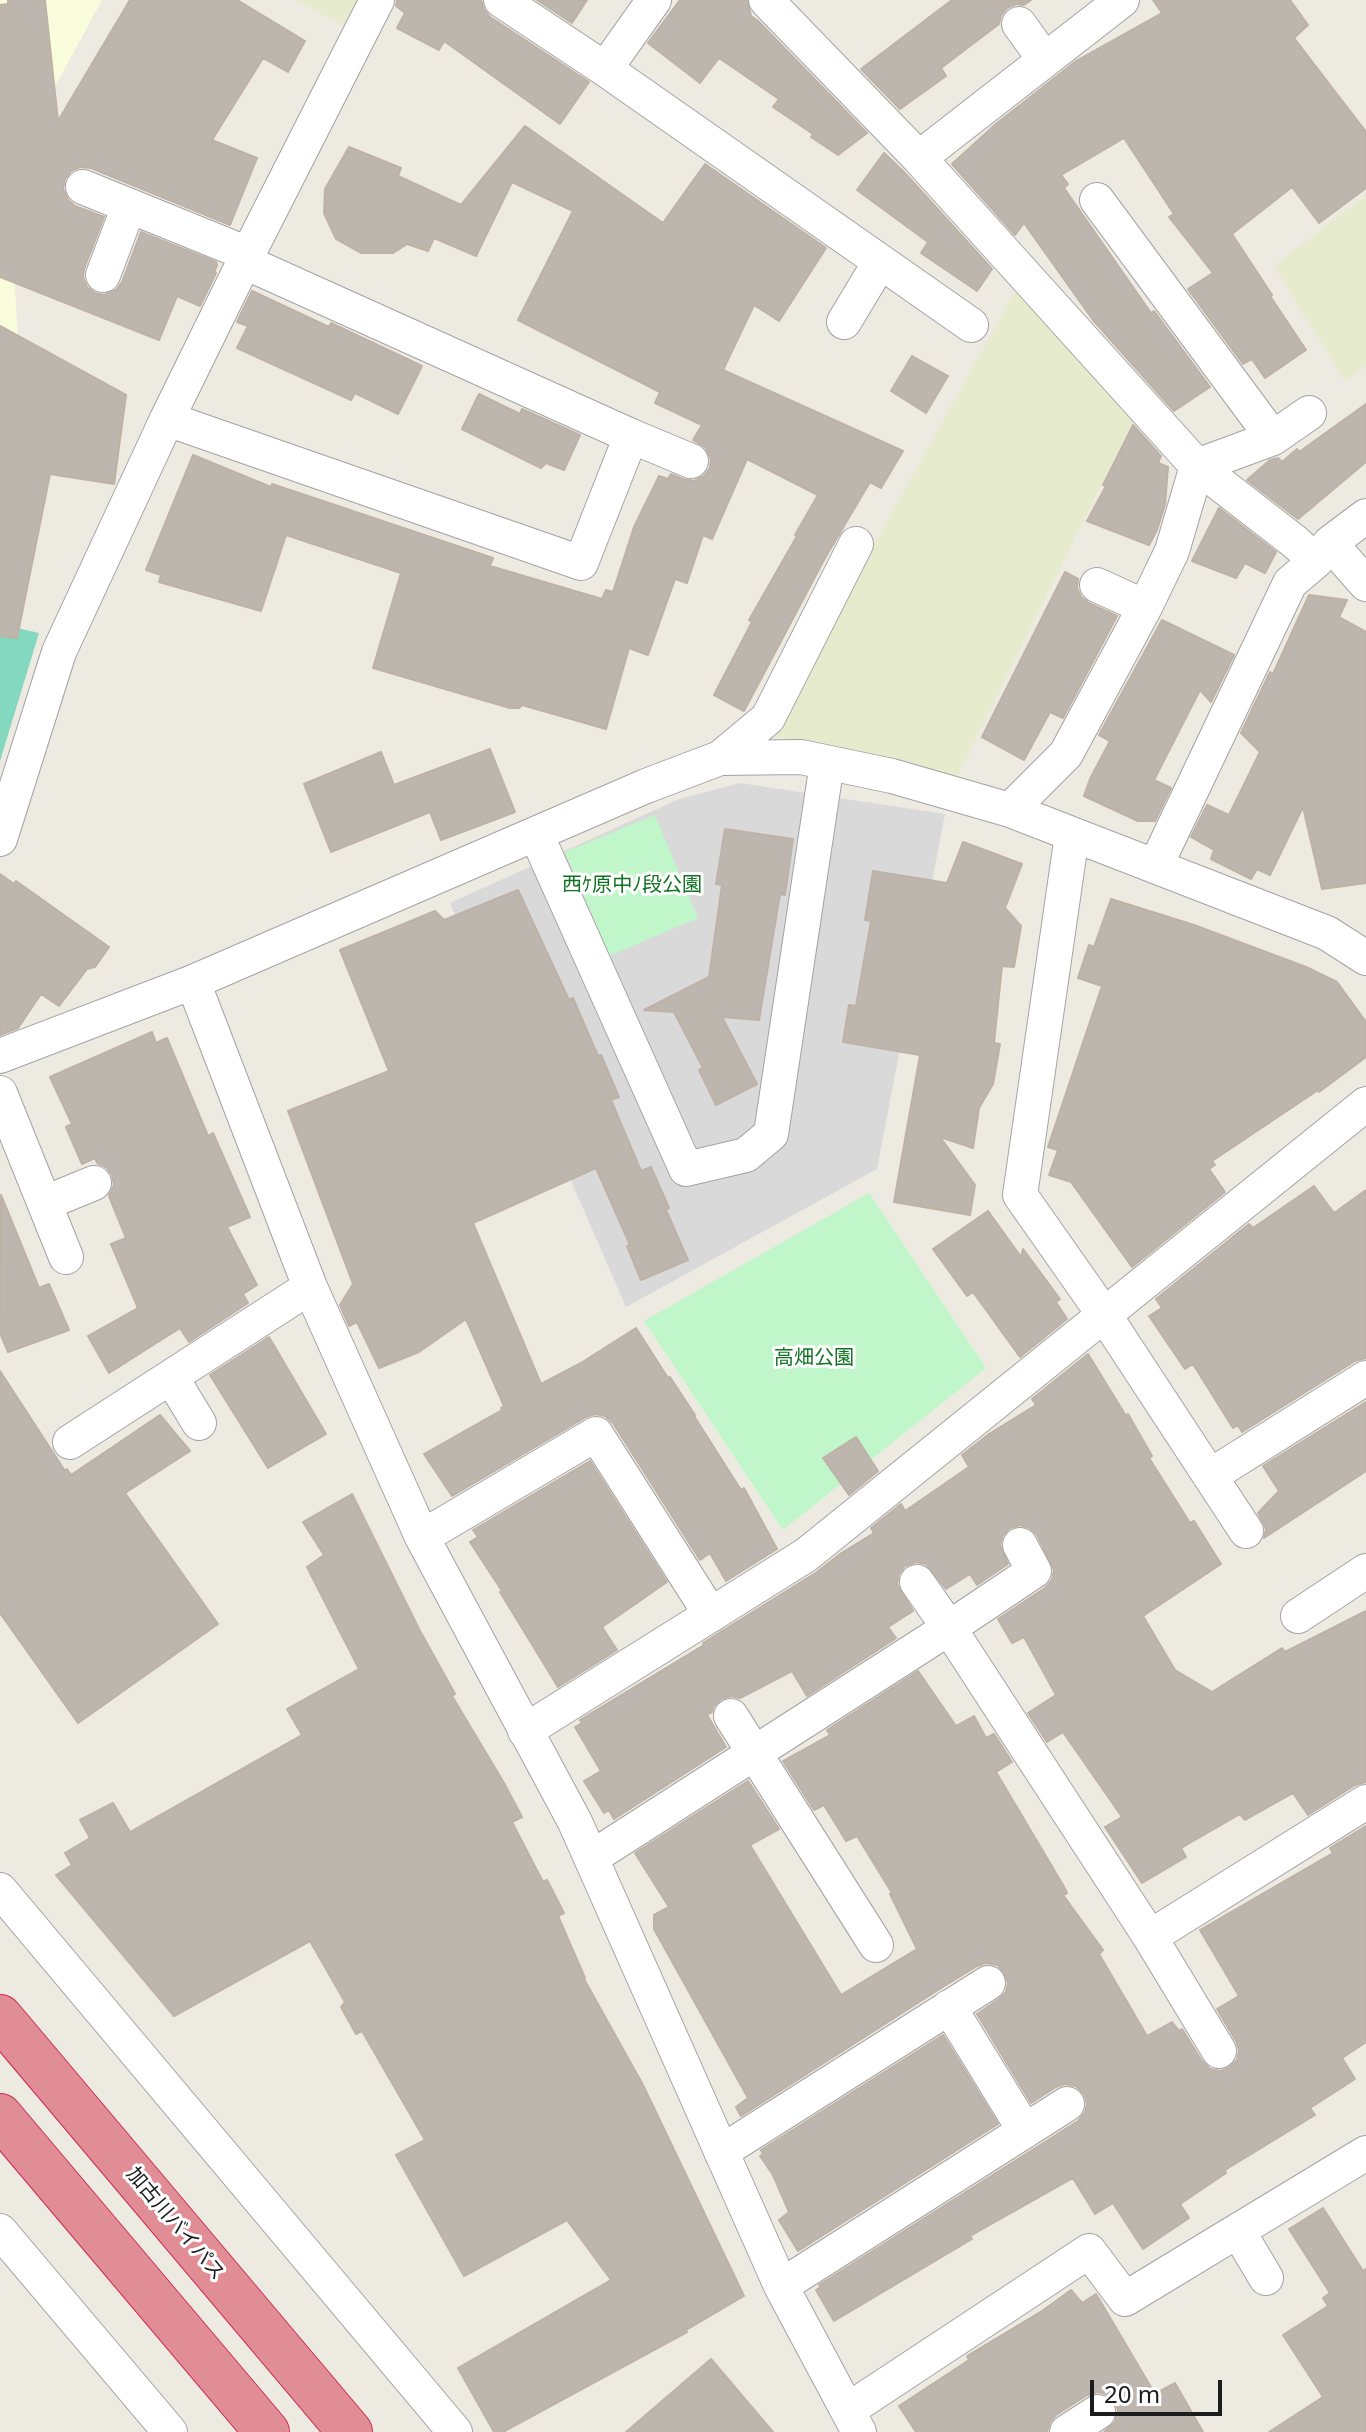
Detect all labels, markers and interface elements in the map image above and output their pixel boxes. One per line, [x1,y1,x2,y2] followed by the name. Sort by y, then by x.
[562,873,702,897] park label: 西ｹ原中ﾉ段公園
[774,1346,854,1370] park label: 高畑公園
[121,2163,229,2285] street label: 加古川バイパス
[1094,2364,1226,2414] scale bar
[1104,2377,1160,2410] text: 20 m

